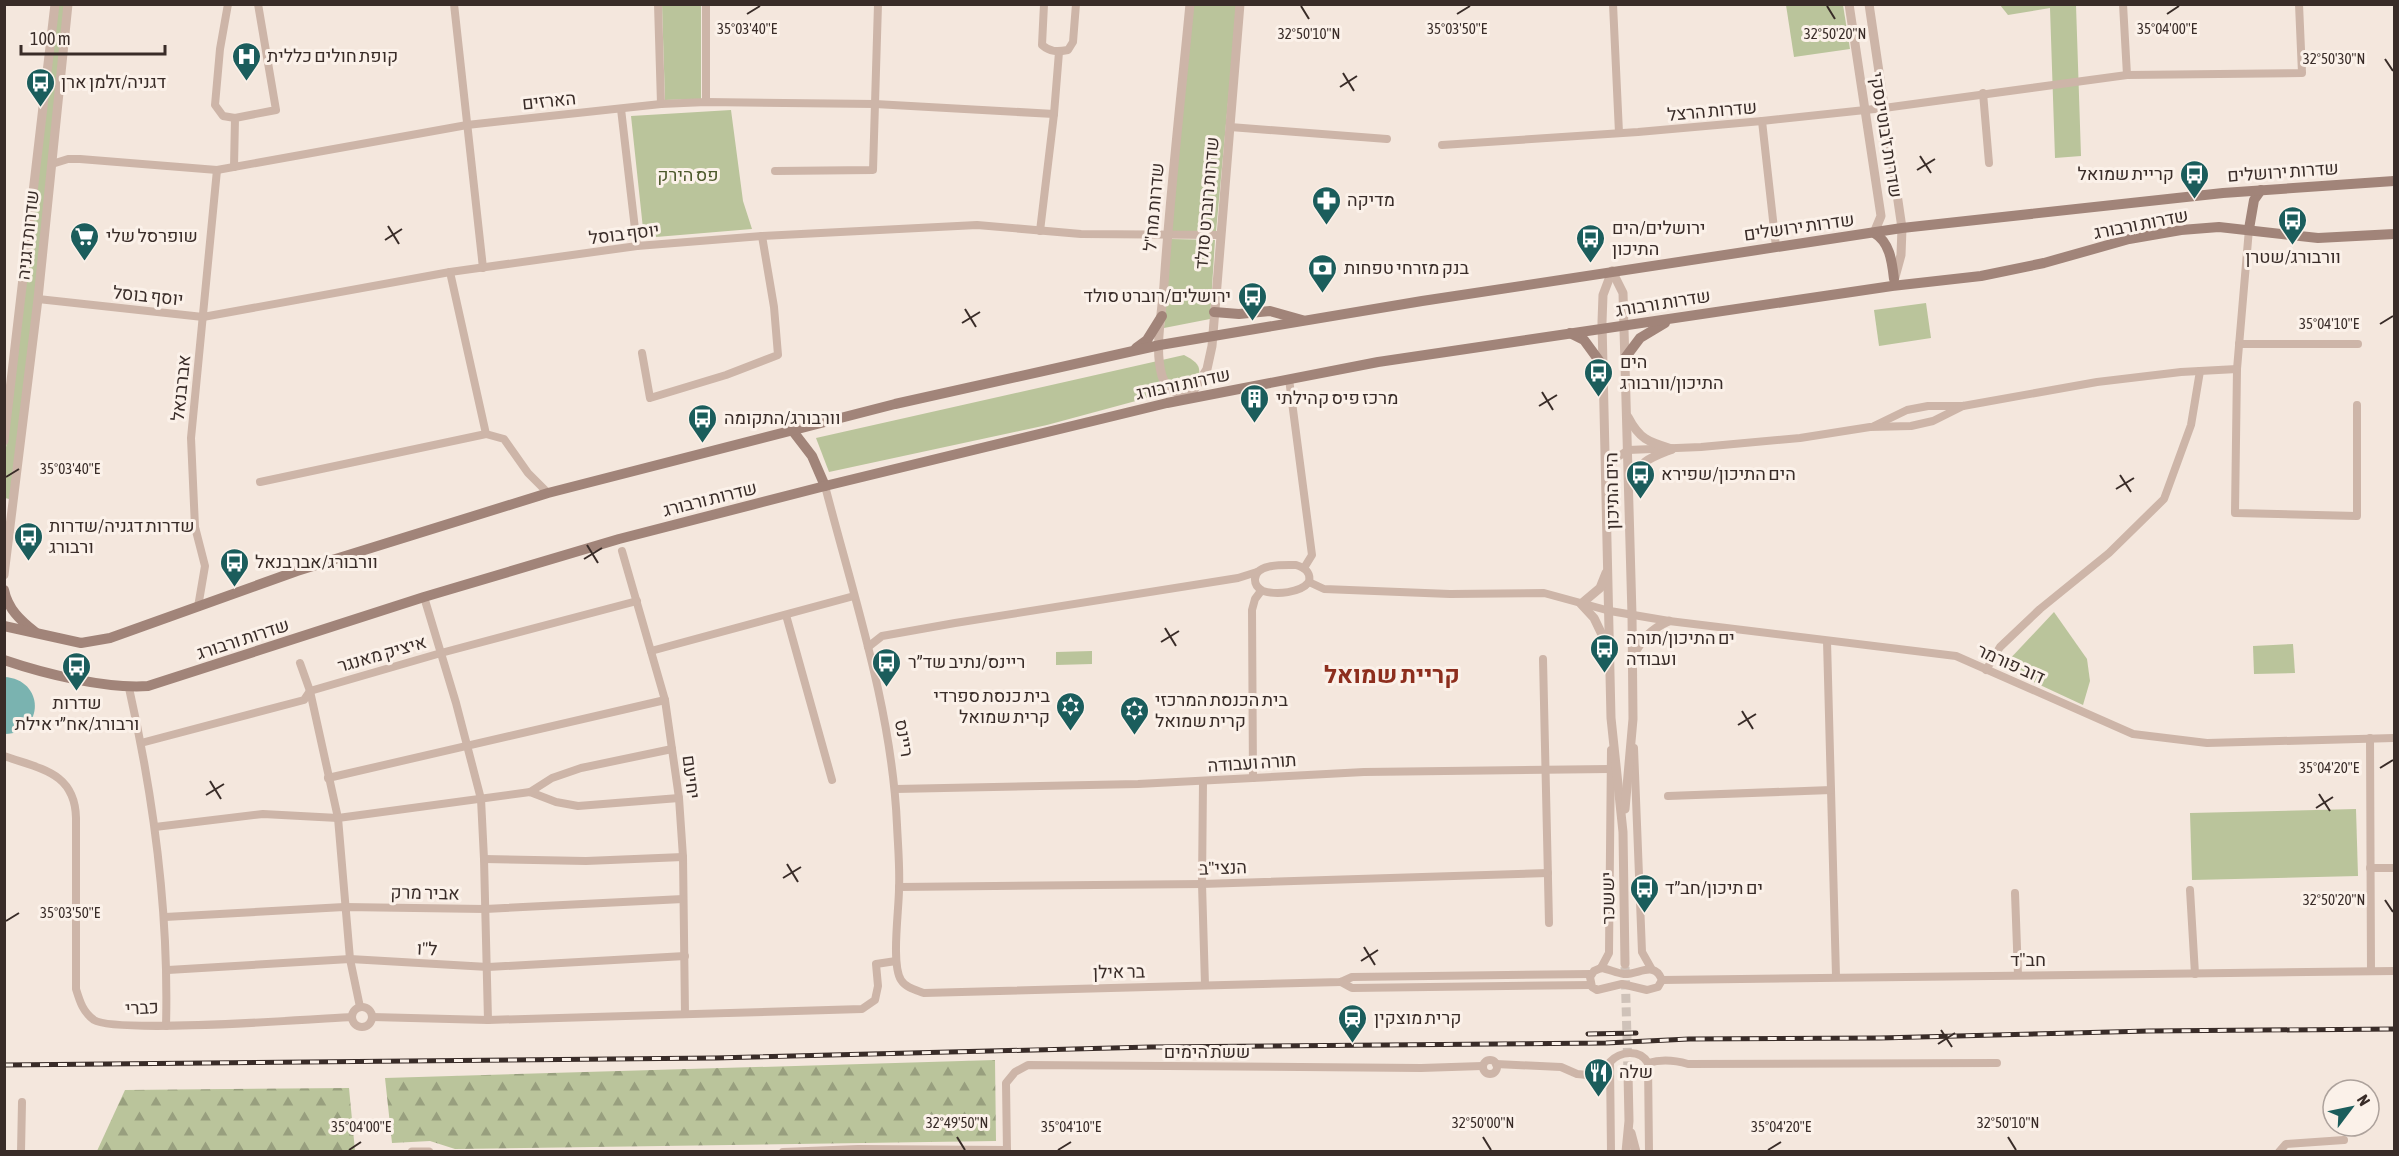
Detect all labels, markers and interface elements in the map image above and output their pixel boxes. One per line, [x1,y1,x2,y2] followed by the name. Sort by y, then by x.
[21,18,165,56] scale bar
[717,20,778,37] text: 35°03'40"E
[1427,20,1488,37] text: 35°03'50"E
[2137,20,2198,37] text: 35°04'00"E
[1278,25,1340,42] text: 32°50'10"N
[1804,25,1866,42] text: 32°50'20"N
[30,28,71,49] text: 100 m
[230,40,262,82] hospital icon: קופת חולים כללית
[267,45,398,66] place label: קופת חולים כללית
[2303,50,2365,67] text: 32°50'30"N
[24,66,56,108] bus stop icon: דגניה/זלמן ארן
[61,71,166,92] place label: דגניה/זלמן ארן
[1866,71,1907,199] street label: שדרות ז'בוטינסקי
[521,87,577,114] street label: הארזים
[1666,96,1758,125] street label: שדרות הרצל
[1190,136,1223,270] street label: שדרות רוברט סולד
[2227,157,2339,186] street label: שדרות ירושלים
[2179,158,2211,200] bus stop icon: קריית שמואל
[1139,162,1168,252] street label: שדרות מח"ל
[2078,163,2174,184] place label: קריית שמואל
[657,164,719,185] park label: פס הירק
[1310,184,1342,226] pharmacy icon: מדיקה
[12,189,43,281] street label: שדרות דגניה
[1347,189,1395,210] place label: מדיקה
[2092,204,2190,243] street label: שדרות ורבורג
[2277,204,2309,246] bus stop icon: וורבורג/שטרן
[1742,208,1856,245] street label: שדרות ירושלים
[1612,217,1706,259] place label: ירושלים/הים התיכון
[587,219,660,248] street label: יוסף בוסל
[69,220,101,262] supermarket icon: שופרסל שלי
[1575,222,1607,264] bus stop icon: ירושלים/הים התיכון
[106,225,198,246] place label: שופרסל שלי
[2245,246,2341,267] place label: וורבורג/שטרן
[1307,252,1339,294] bank icon: בנק מזרחי טפחות
[1344,257,1469,278] place label: בנק מזרחי טפחות
[1236,280,1268,322] bus stop icon: ירושלים/רוברט סולד
[112,281,184,310] street label: יוסף בוסל
[1084,285,1231,306] place label: ירושלים/רוברט סולד
[1614,285,1712,320] street label: שדרות ורבורג
[2299,315,2360,332] text: 35°04'10"E
[1620,351,1724,393] place label: הים התיכון/וורבורג
[167,354,194,422] street label: אברבנאל
[1583,356,1615,398] bus stop icon: הים התיכון/וורבורג
[1134,363,1232,404] street label: שדרות ורבורג
[1239,382,1271,424] building icon: מרכז פיס קהילתי
[1276,387,1399,408] place label: מרכז פיס קהילתי
[687,402,719,444] bus stop icon: וורבורג/התקומה
[724,407,840,428] place label: וורבורג/התקומה
[1600,452,1623,530] street label: הים התיכון
[1624,458,1656,500] bus stop icon: הים התיכון/שפירא
[40,460,101,477] text: 35°03'40"E
[1661,463,1796,484] place label: הים התיכון/שפירא
[661,477,759,520] street label: שדרות ורבורג
[49,515,195,557] place label: שדרות דגניה/שדרות ורבורג
[12,520,44,562] bus stop icon: שדרות דגניה/שדרות ורבורג
[218,546,250,588] bus stop icon: וורבורג/אברבנאל
[255,551,378,572] place label: וורבורג/אברבנאל
[194,614,292,663] street label: שדרות ורבורג
[1626,627,1735,669] place label: ים התיכון/תורה ועבודה
[335,631,429,676] street label: איציק מאנגר
[1589,632,1621,674] bus stop icon: ים התיכון/תורה ועבודה
[1974,639,2049,688] street label: דוב פורמר
[871,646,903,688] bus stop icon: ריינס/נתיב שד״ר
[61,650,93,692] bus stop icon: שדרות ורבורג/אח״י אילת
[908,651,1025,672] place label: ריינס/נתיב שד״ר
[1324,661,1460,688] district label: קריית שמואל
[934,685,1051,727] place label: בית כנסת ספרדי קרית שמואל
[1155,689,1288,731] place label: בית הכנסת המרכזי קרית שמואל
[1055,690,1087,732] synagogue icon: בית כנסת ספרדי קרית שמואל
[15,692,139,734] place label: שדרות ורבורג/אח״י אילת
[1118,694,1150,736] synagogue icon: בית הכנסת המרכזי קרית שמואל
[891,718,918,758] street label: ריינס
[1207,749,1297,776] street label: תורה ועבודה
[678,754,705,800] street label: יחיעם
[2299,759,2360,776] text: 35°04'20"E
[1199,856,1247,879] street label: הנצי"ב
[1597,872,1618,924] street label: יששכר
[1628,872,1660,914] bus stop icon: ים תיכון/חב״ד
[1665,877,1763,898] place label: ים תיכון/חב״ד
[390,881,460,904] street label: אביר מרק
[2303,891,2365,908] text: 32°50'20"N
[40,904,101,921] text: 35°03'50"E
[416,937,438,960] street label: ל"ו
[2010,949,2046,970] street label: חב"ד
[1093,961,1146,982] street label: בר אילן
[125,996,159,1019] street label: כברי
[1337,1002,1369,1044] station icon: קרית מוצקין
[1374,1007,1462,1028] place label: קרית מוצקין
[1164,1041,1250,1062] street label: ששת הימים
[1582,1056,1614,1098] restaurant icon: שלה
[1619,1061,1653,1082] place label: שלה
[2321,1078,2381,1138] north arrow
[2354,1091,2374,1109] text: N
[926,1114,988,1131] text: 32°49'50"N
[1452,1114,1514,1131] text: 32°50'00"N
[1977,1114,2039,1131] text: 32°50'10"N
[331,1118,392,1135] text: 35°04'00"E
[1041,1118,1102,1135] text: 35°04'10"E
[1751,1118,1812,1135] text: 35°04'20"E

